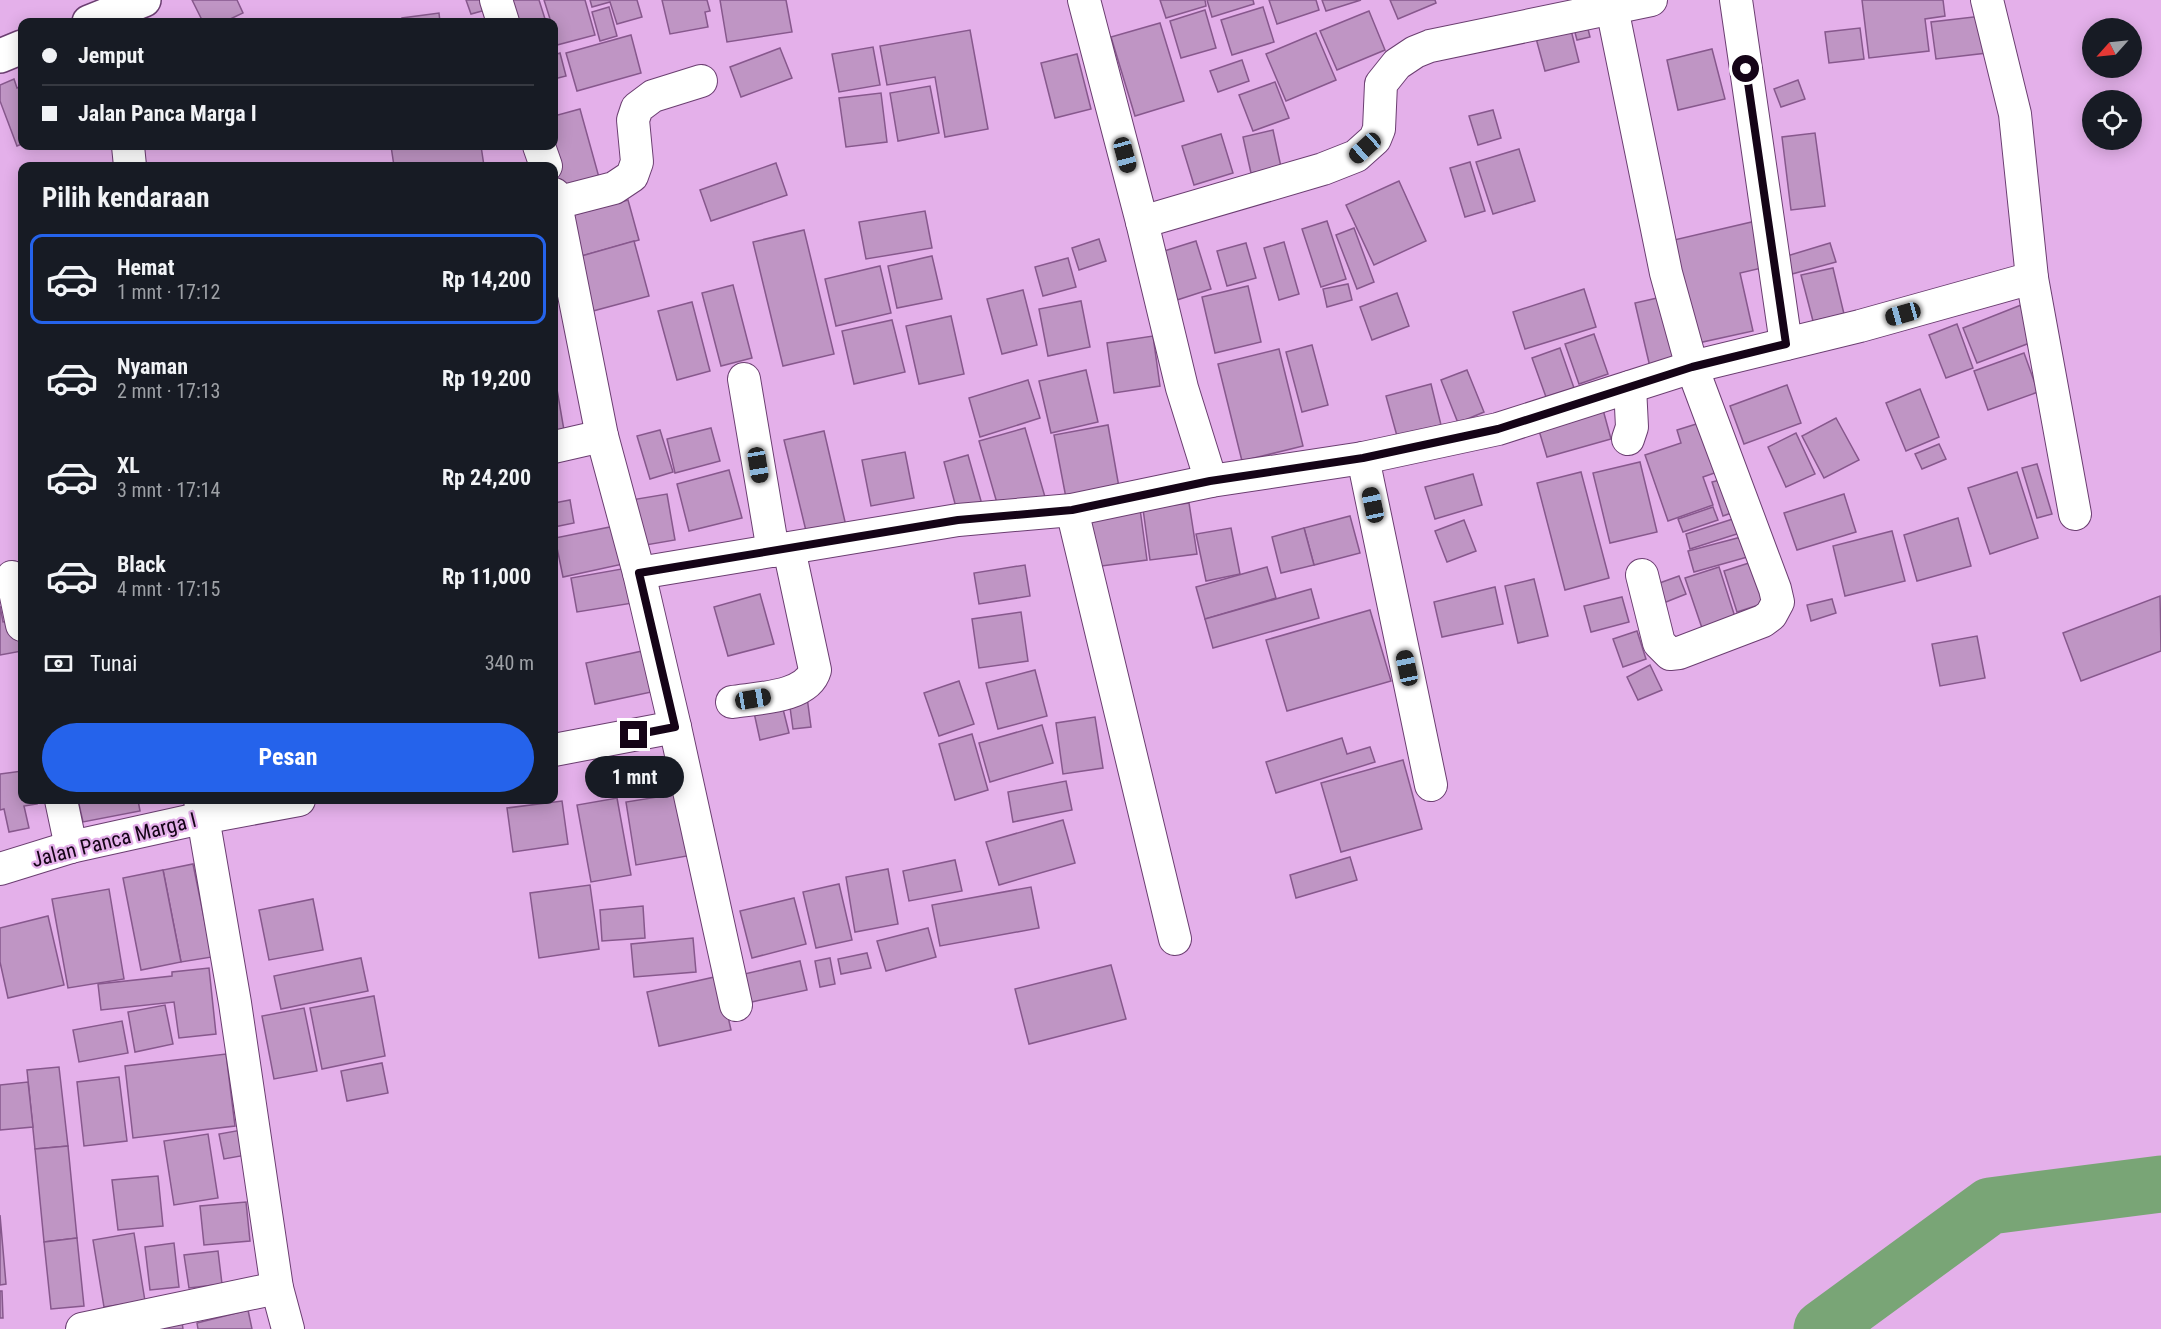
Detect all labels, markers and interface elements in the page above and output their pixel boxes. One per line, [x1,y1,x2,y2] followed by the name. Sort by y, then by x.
[2082,18,2142,78] north arrow
[2082,18,2142,150] map controls
[78,43,144,68] text: Jemput
[1732,55,1759,82] route start
[2082,90,2142,150] button: locate
[78,101,257,126] text: Jalan Panca Marga I
[1346,129,1384,167] car
[1112,135,1138,175] car
[42,182,210,214] text: Pilih kendaraan
[45,252,99,306] icon: car
[117,255,174,280] text: Hemat
[442,267,531,292] text: Rp 14,200
[117,280,220,304] text: 1 mnt · 17:12
[1883,300,1923,328] car
[45,351,99,405] icon: car
[117,354,188,379] text: Nyaman
[442,366,531,391] text: Rp 19,200
[117,379,220,403] text: 2 mnt · 17:13
[746,446,770,484] car
[45,450,99,504] icon: car
[117,453,140,478] text: XL
[442,465,531,490] text: Rp 24,200
[117,478,220,502] text: 3 mnt · 17:14
[1360,486,1386,524] car
[45,549,99,603] icon: car
[117,552,166,577] text: Black
[442,564,531,589] text: Rp 11,000
[117,577,220,601] text: 4 mnt · 17:15
[42,647,75,680] icon: cash
[1394,649,1420,687] car
[90,651,137,676] text: Tunai
[485,651,534,675] text: 340 m
[734,687,772,711] car
[620,721,647,748] route end
[42,723,534,792] button: Pesan
[584,756,684,798] callout: 1 mnt
[612,765,657,789] text: 1 mnt
[29,808,199,872] street label: Jalan Panca Marga I

